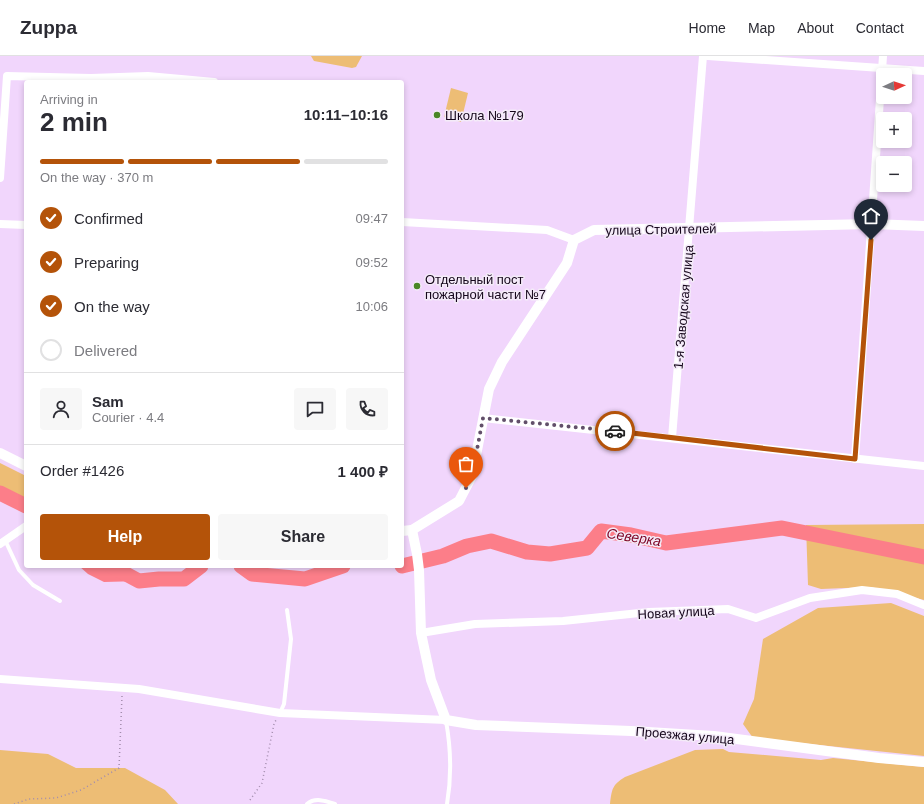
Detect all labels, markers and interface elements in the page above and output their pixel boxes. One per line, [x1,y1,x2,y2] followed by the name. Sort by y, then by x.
[20,17,77,38] text: Zuppa
[689,20,726,36] text: Home
[748,20,775,36] text: Map
[797,20,834,36] text: About
[856,20,904,36] text: Contact
[876,68,912,104] north arrow
[876,68,912,192] map controls
[40,92,98,107] text: Arriving in
[304,106,388,123] text: 10:11–10:16
[40,107,108,137] text: 2 min
[445,108,524,123] place label: Школа №179
[432,110,442,120] marker: Школа №179
[876,112,912,148] button: +
[876,156,912,192] button: −
[40,170,153,185] text: On the way · 370 m
[854,199,888,240] pin
[860,205,882,227] icon: home
[40,207,62,229] icon: check
[74,210,143,227] text: Confirmed
[355,211,388,226] text: 09:47
[605,221,717,238] street label: улица Строителей
[671,244,696,370] street label: 1-я Заводская улица
[40,251,62,273] icon: check
[74,254,139,271] text: Preparing
[355,255,388,270] text: 09:52
[425,272,546,302] place label: Отдельный пост пожарной части №7
[412,281,422,291] marker: Отдельный пост пожарной части №7
[40,295,62,317] icon: check
[74,298,150,315] text: On the way
[355,299,388,314] text: 10:06
[74,342,137,359] text: Delivered
[40,388,82,430] button: person
[294,388,336,430] button: chat
[346,388,388,430] button: phone
[92,393,124,410] text: Sam
[92,410,164,425] text: Courier · 4.4
[595,411,635,451] courier
[604,420,626,442] icon: car
[449,447,483,488] pin
[455,453,477,475] icon: bag
[40,462,124,479] text: Order #1426
[338,463,388,480] text: 1 400 ₽
[40,514,210,560] button: Help
[218,514,388,560] button: Share
[606,525,663,549] water label: Северка
[637,603,716,622] street label: Новая улица
[635,724,736,747] street label: Проезжая улица

